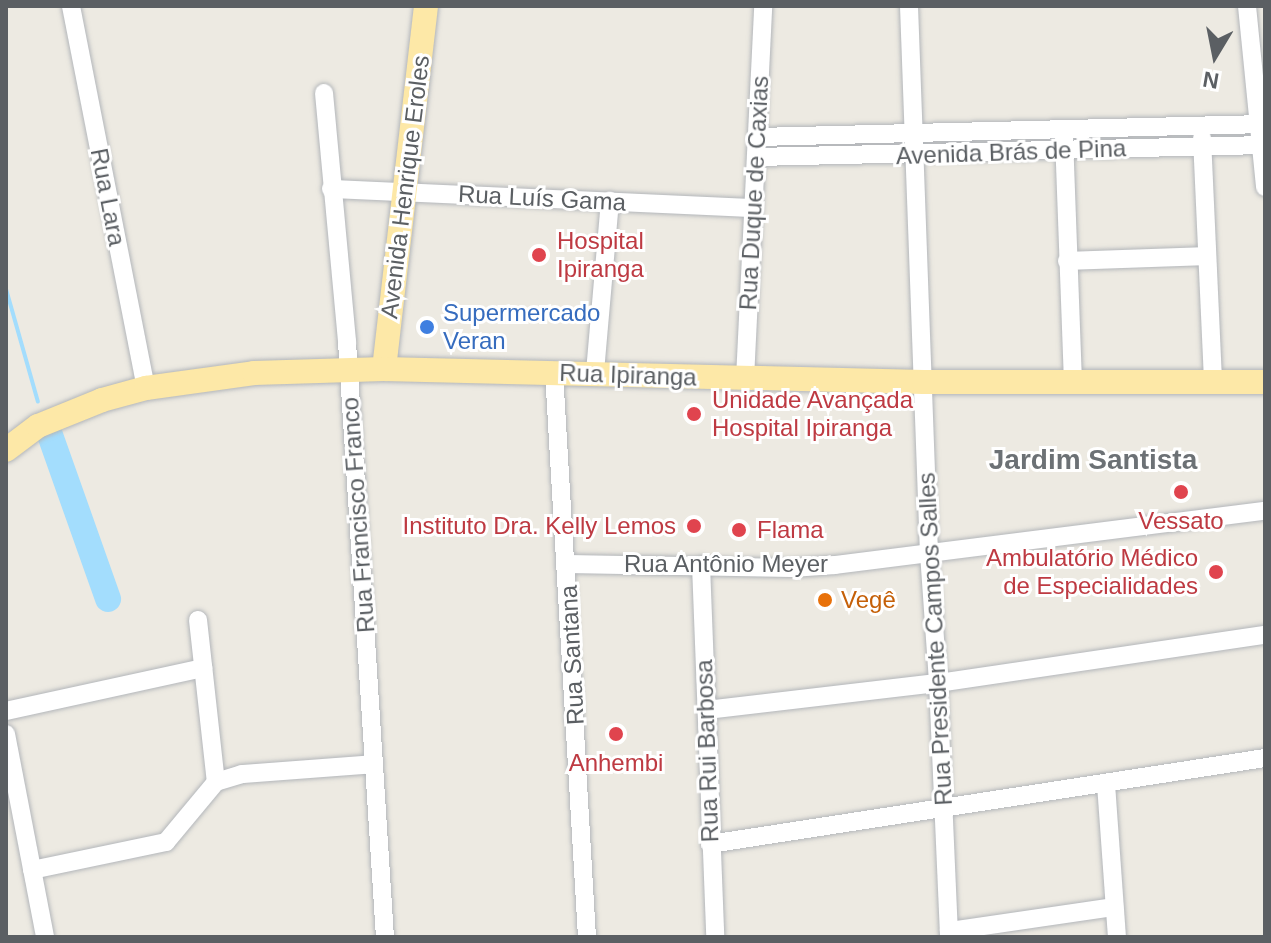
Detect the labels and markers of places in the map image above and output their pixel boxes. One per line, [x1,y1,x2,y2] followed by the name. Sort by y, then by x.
[557,227,644,283] place label: Hospital Ipiranga
[528,244,550,266] marker: Hospital Ipiranga
[443,299,600,355] place label: Supermercado Veran
[418,318,436,336] marker: Supermercado Veran
[712,386,914,442] place label: Unidade Avançada Hospital Ipiranga
[683,403,705,425] marker: Unidade Avançada Hospital Ipiranga
[1170,481,1192,503] marker: Vessato
[1138,507,1224,535] place label: Vessato
[403,512,676,540] place label: Instituto Dra. Kelly Lemos
[683,515,705,537] marker: Instituto Dra. Kelly Lemos
[757,516,824,544] place label: Flama
[728,519,750,541] marker: Flama
[986,544,1198,600] place label: Ambulatório Médico de Especialidades
[1205,561,1227,583] marker: Ambulatório Médico de Especialidades
[841,586,896,614] place label: Vegê
[816,591,834,609] marker: Vegê
[605,723,627,745] marker: Anhembi
[569,749,663,777] place label: Anhembi

